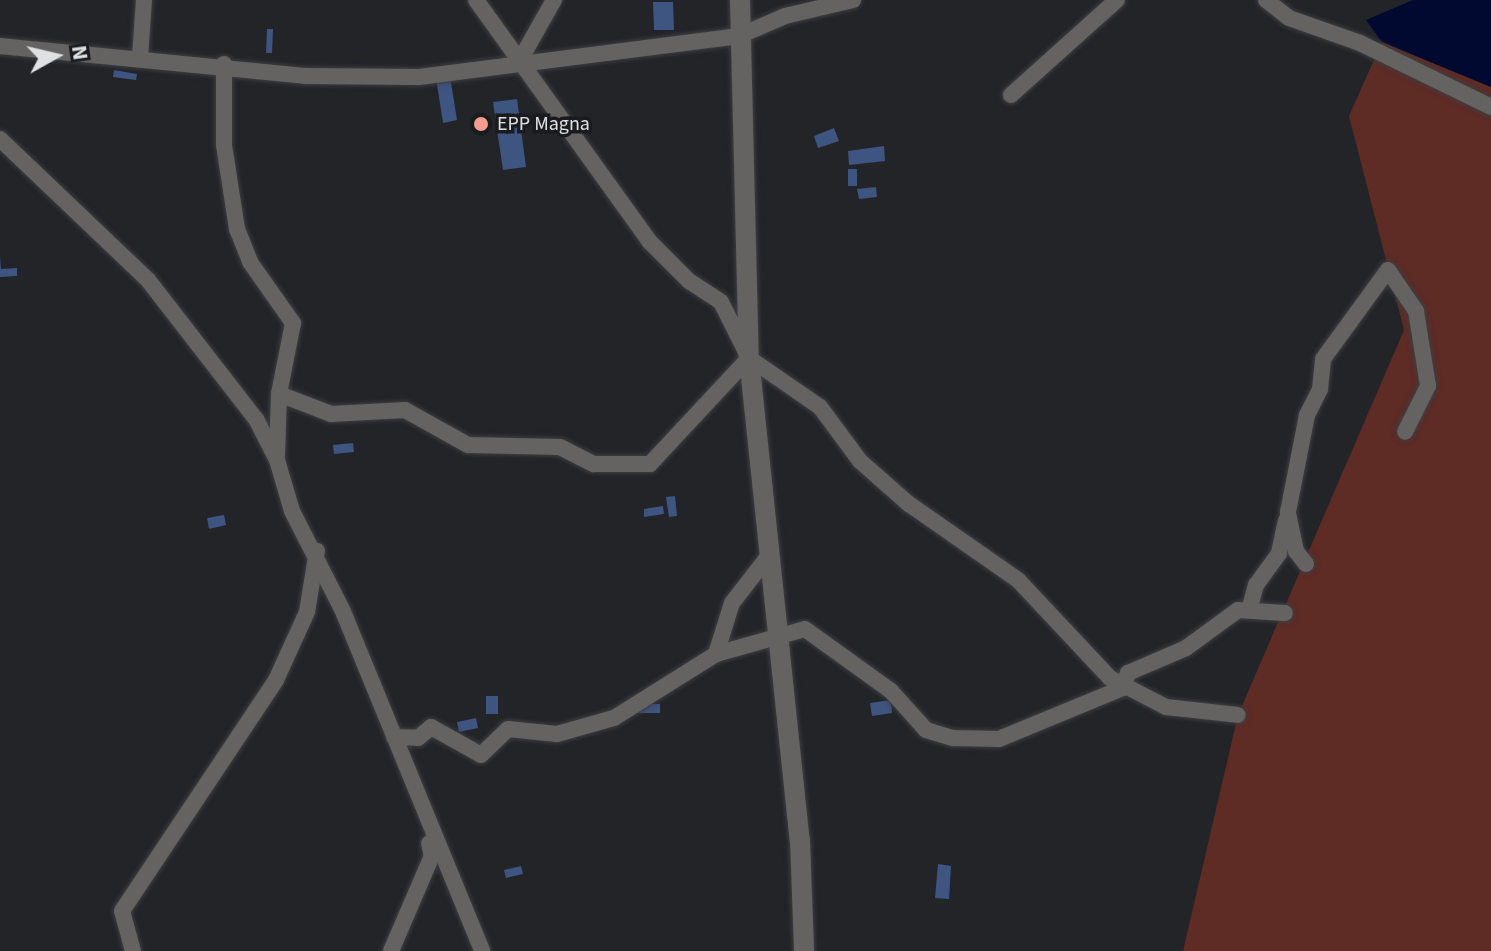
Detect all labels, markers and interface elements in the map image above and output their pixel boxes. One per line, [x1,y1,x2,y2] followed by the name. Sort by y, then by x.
[16,16,96,96] north arrow
[63,43,97,62] text: N
[497,112,590,136] place label: EPP Magna
[472,115,490,133] marker: EPP Magna

